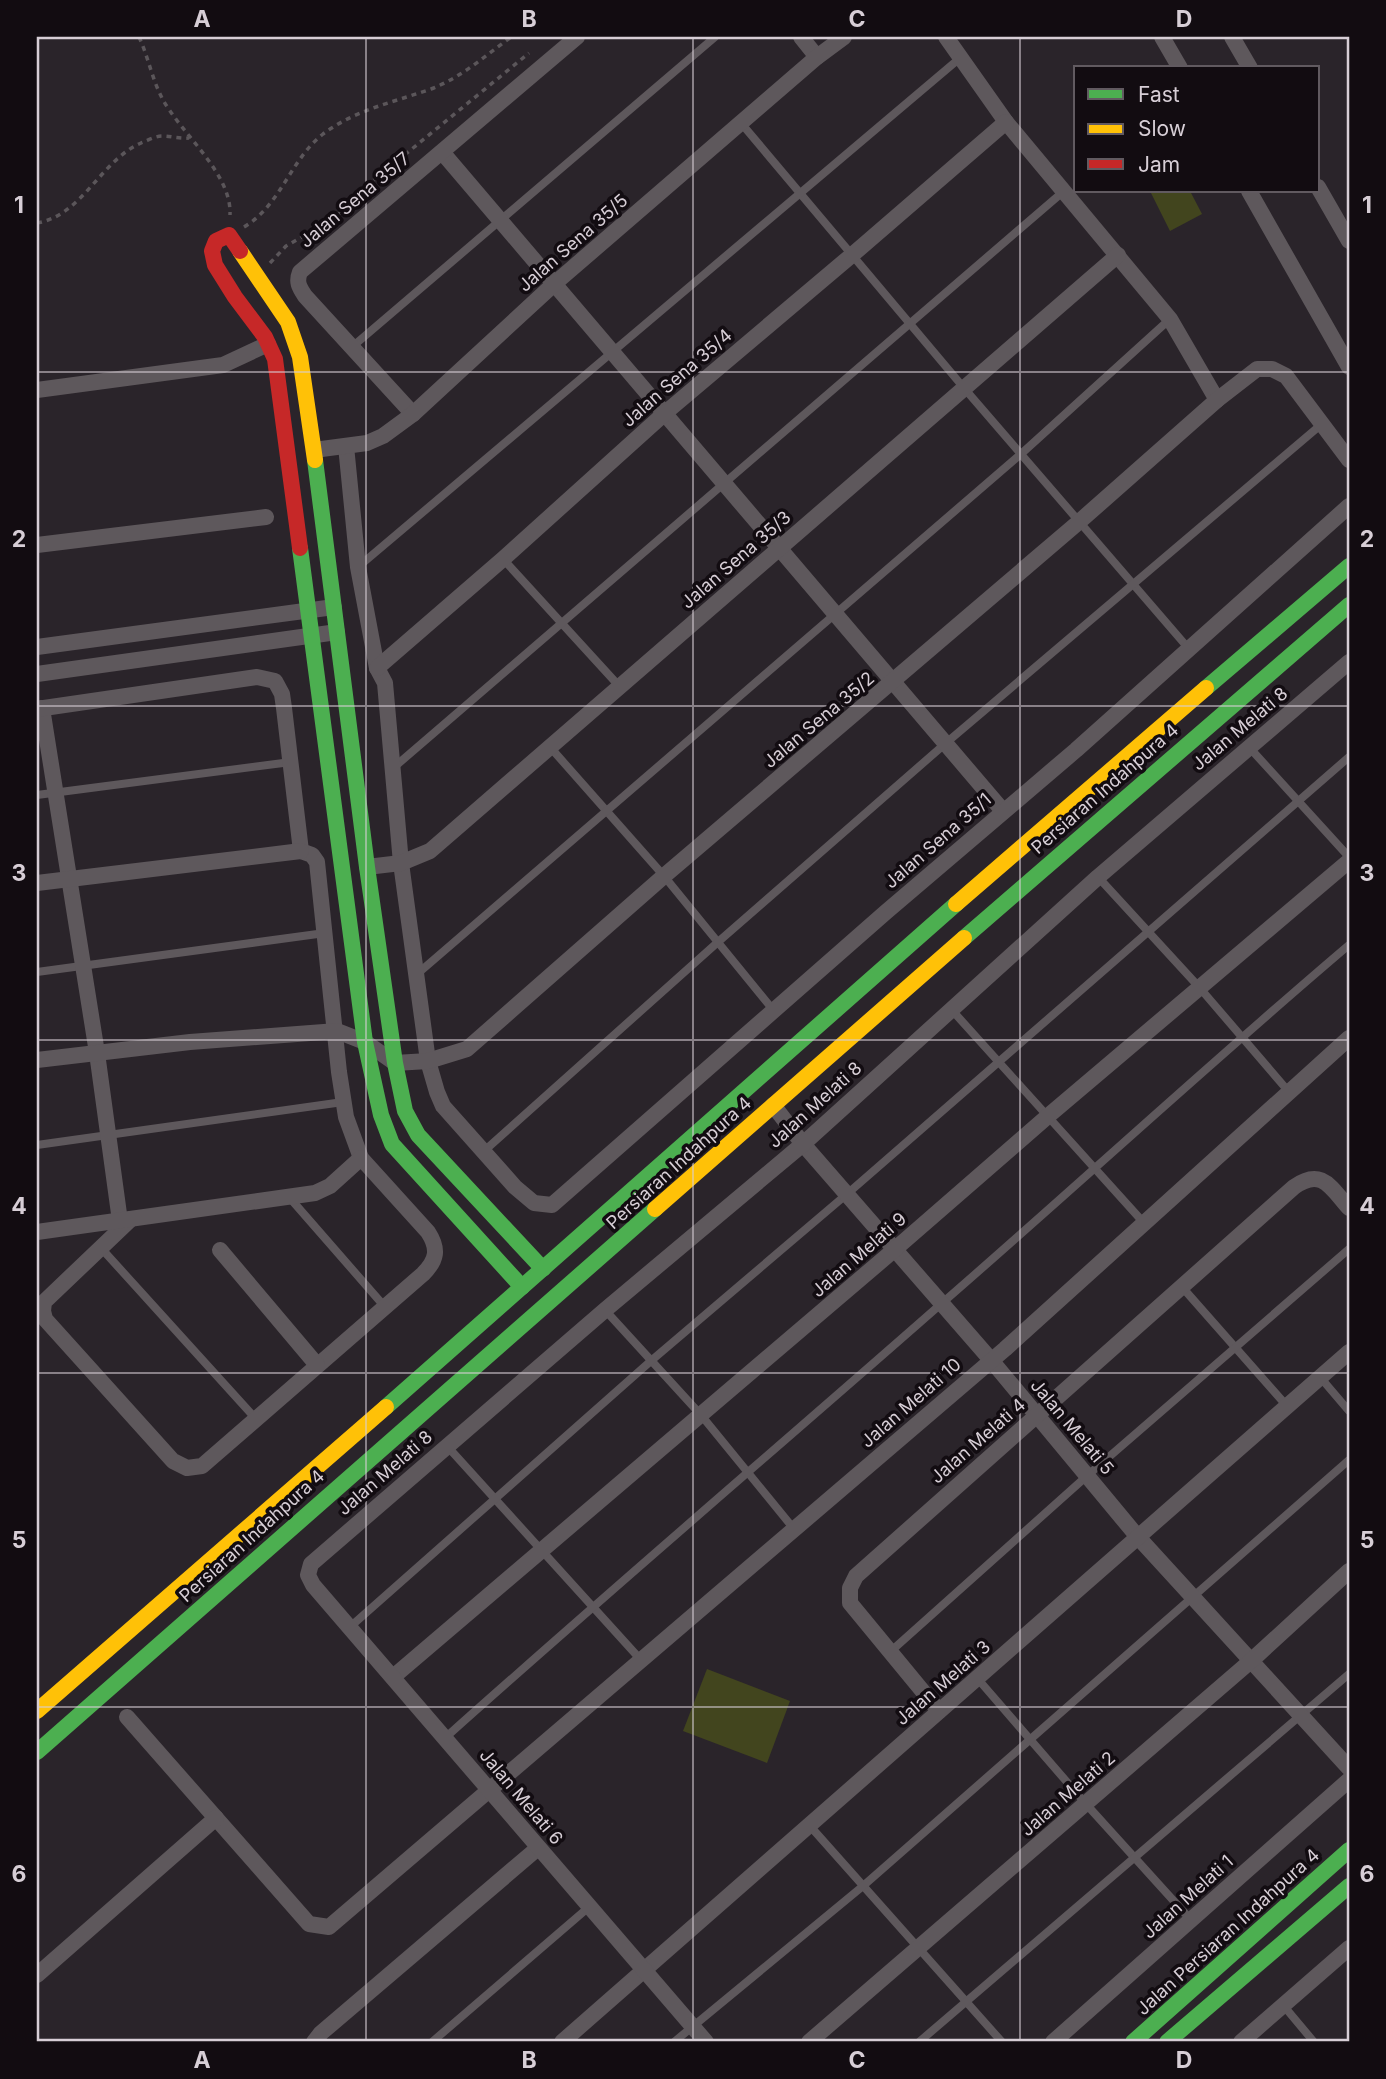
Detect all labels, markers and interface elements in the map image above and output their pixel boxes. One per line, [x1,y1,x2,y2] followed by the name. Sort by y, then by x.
[193,5,211,33] text: A
[521,5,537,33] text: B
[848,5,866,33] text: C
[1176,5,1192,33] text: D
[1074,66,1320,192] legend
[1138,82,1180,107] text: Fast
[1138,116,1186,141] text: Slow
[295,147,414,252] street label: Jalan Sena 35/7
[1138,152,1180,177] text: Jam
[514,189,632,296] street label: Jalan Sena 35/5
[14,191,24,219] text: 1
[1362,191,1372,219] text: 1
[617,324,736,431] street label: Jalan Sena 35/4
[677,506,795,613] street label: Jalan Sena 35/3
[12,525,26,553] text: 2
[1360,525,1374,553] text: 2
[759,667,878,772] street label: Jalan Sena 35/2
[1188,683,1292,775] street label: Jalan Melati 8
[1027,719,1182,858] street label: Persiaran Indahpura 4
[880,789,995,893] street label: Jalan Sena 35/1
[12,859,26,887] text: 3
[1360,859,1374,887] text: 3
[764,1057,866,1152] street label: Jalan Melati 8
[602,1092,755,1233] street label: Persiaran Indahpura 4
[11,1192,27,1220] text: 4
[1359,1192,1375,1220] text: 4
[807,1208,910,1301] street label: Jalan Melati 9
[856,1353,965,1452] street label: Jalan Melati 10
[1026,1375,1118,1479] street label: Jalan Melati 5
[926,1394,1029,1487] street label: Jalan Melati 4
[333,1426,436,1519] street label: Jalan Melati 8
[175,1465,328,1606] street label: Persiaran Indahpura 4
[12,1526,26,1554] text: 5
[1360,1526,1374,1554] text: 5
[891,1636,994,1729] street label: Jalan Melati 3
[475,1745,567,1849] street label: Jalan Melati 6
[1016,1747,1119,1840] street label: Jalan Melati 2
[1132,1844,1323,2019] street label: Jalan Persiaran Indahpura 4
[1138,1851,1237,1943] street label: Jalan Melati 1
[12,1860,26,1888] text: 6
[1360,1860,1374,1888] text: 6
[193,2046,211,2074] text: A
[521,2046,537,2074] text: B
[848,2046,866,2074] text: C
[1176,2046,1192,2074] text: D

